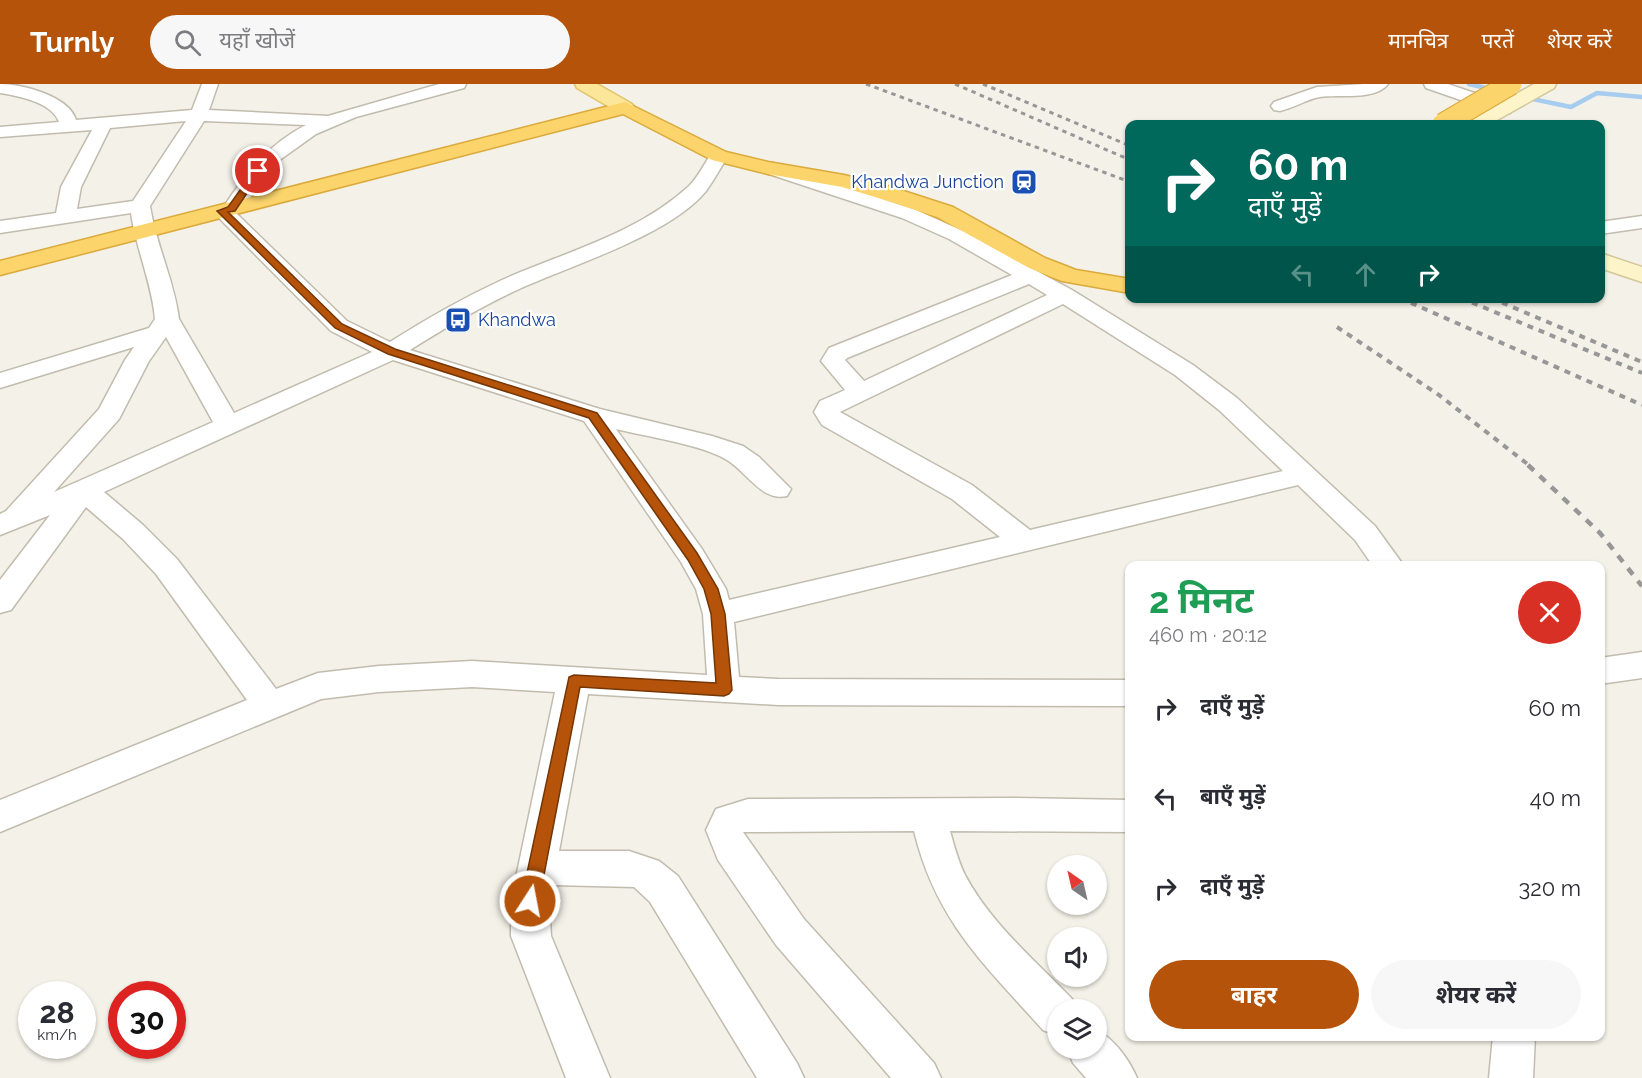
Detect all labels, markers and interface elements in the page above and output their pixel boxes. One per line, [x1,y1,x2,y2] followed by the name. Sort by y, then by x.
[150,15,570,69] search box
[30,26,114,59] text: Turnly
[171,26,204,59] icon: search
[219,27,295,53] text: यहाँ खोजें
[1388,28,1448,53] text: मानचित्र
[1481,28,1514,53] text: परतें
[1547,28,1612,53] text: शेयर करें
[1248,141,1348,190] text: 60 m
[1149,144,1227,222] icon: right
[232,145,283,196] pin
[241,154,274,187] icon: arrive
[1009,167,1039,197] station icon: Khandwa Junction
[851,171,1004,192] place label: Khandwa Junction
[1248,191,1322,222] text: दाएँ मुड़ें
[1286,258,1319,291] icon: left
[1349,258,1382,291] icon: ahead
[1412,258,1445,291] icon: right
[443,305,473,335] bus stop icon: Khandwa
[478,309,556,330] place label: Khandwa
[1149,579,1254,621] text: 2 मिनट
[1518,581,1581,644] button: close
[1149,623,1267,647] text: 460 m · 20:12
[1149,692,1182,725] icon: right
[1200,693,1264,719] text: दाएँ मुड़ें
[1528,695,1581,721] text: 60 m
[1149,782,1182,815] icon: left
[1200,783,1266,809] text: बाएँ मुड़ें
[1530,785,1581,811] text: 40 m
[1047,855,1107,915] north arrow
[1047,855,1107,1059] map controls
[498,869,562,933] position arrow
[1149,872,1182,905] icon: right
[1200,873,1264,899] text: दाएँ मुड़ें
[1518,875,1581,901] text: 320 m
[1047,927,1107,987] button: sound
[1149,960,1359,1029] button: बाहर
[1371,960,1581,1029] button: शेयर करें
[108,981,186,1059] speed limit sign: 30
[39,995,75,1030] text: 28
[1047,999,1107,1059] button: layers
[37,1026,77,1044] text: km/h

